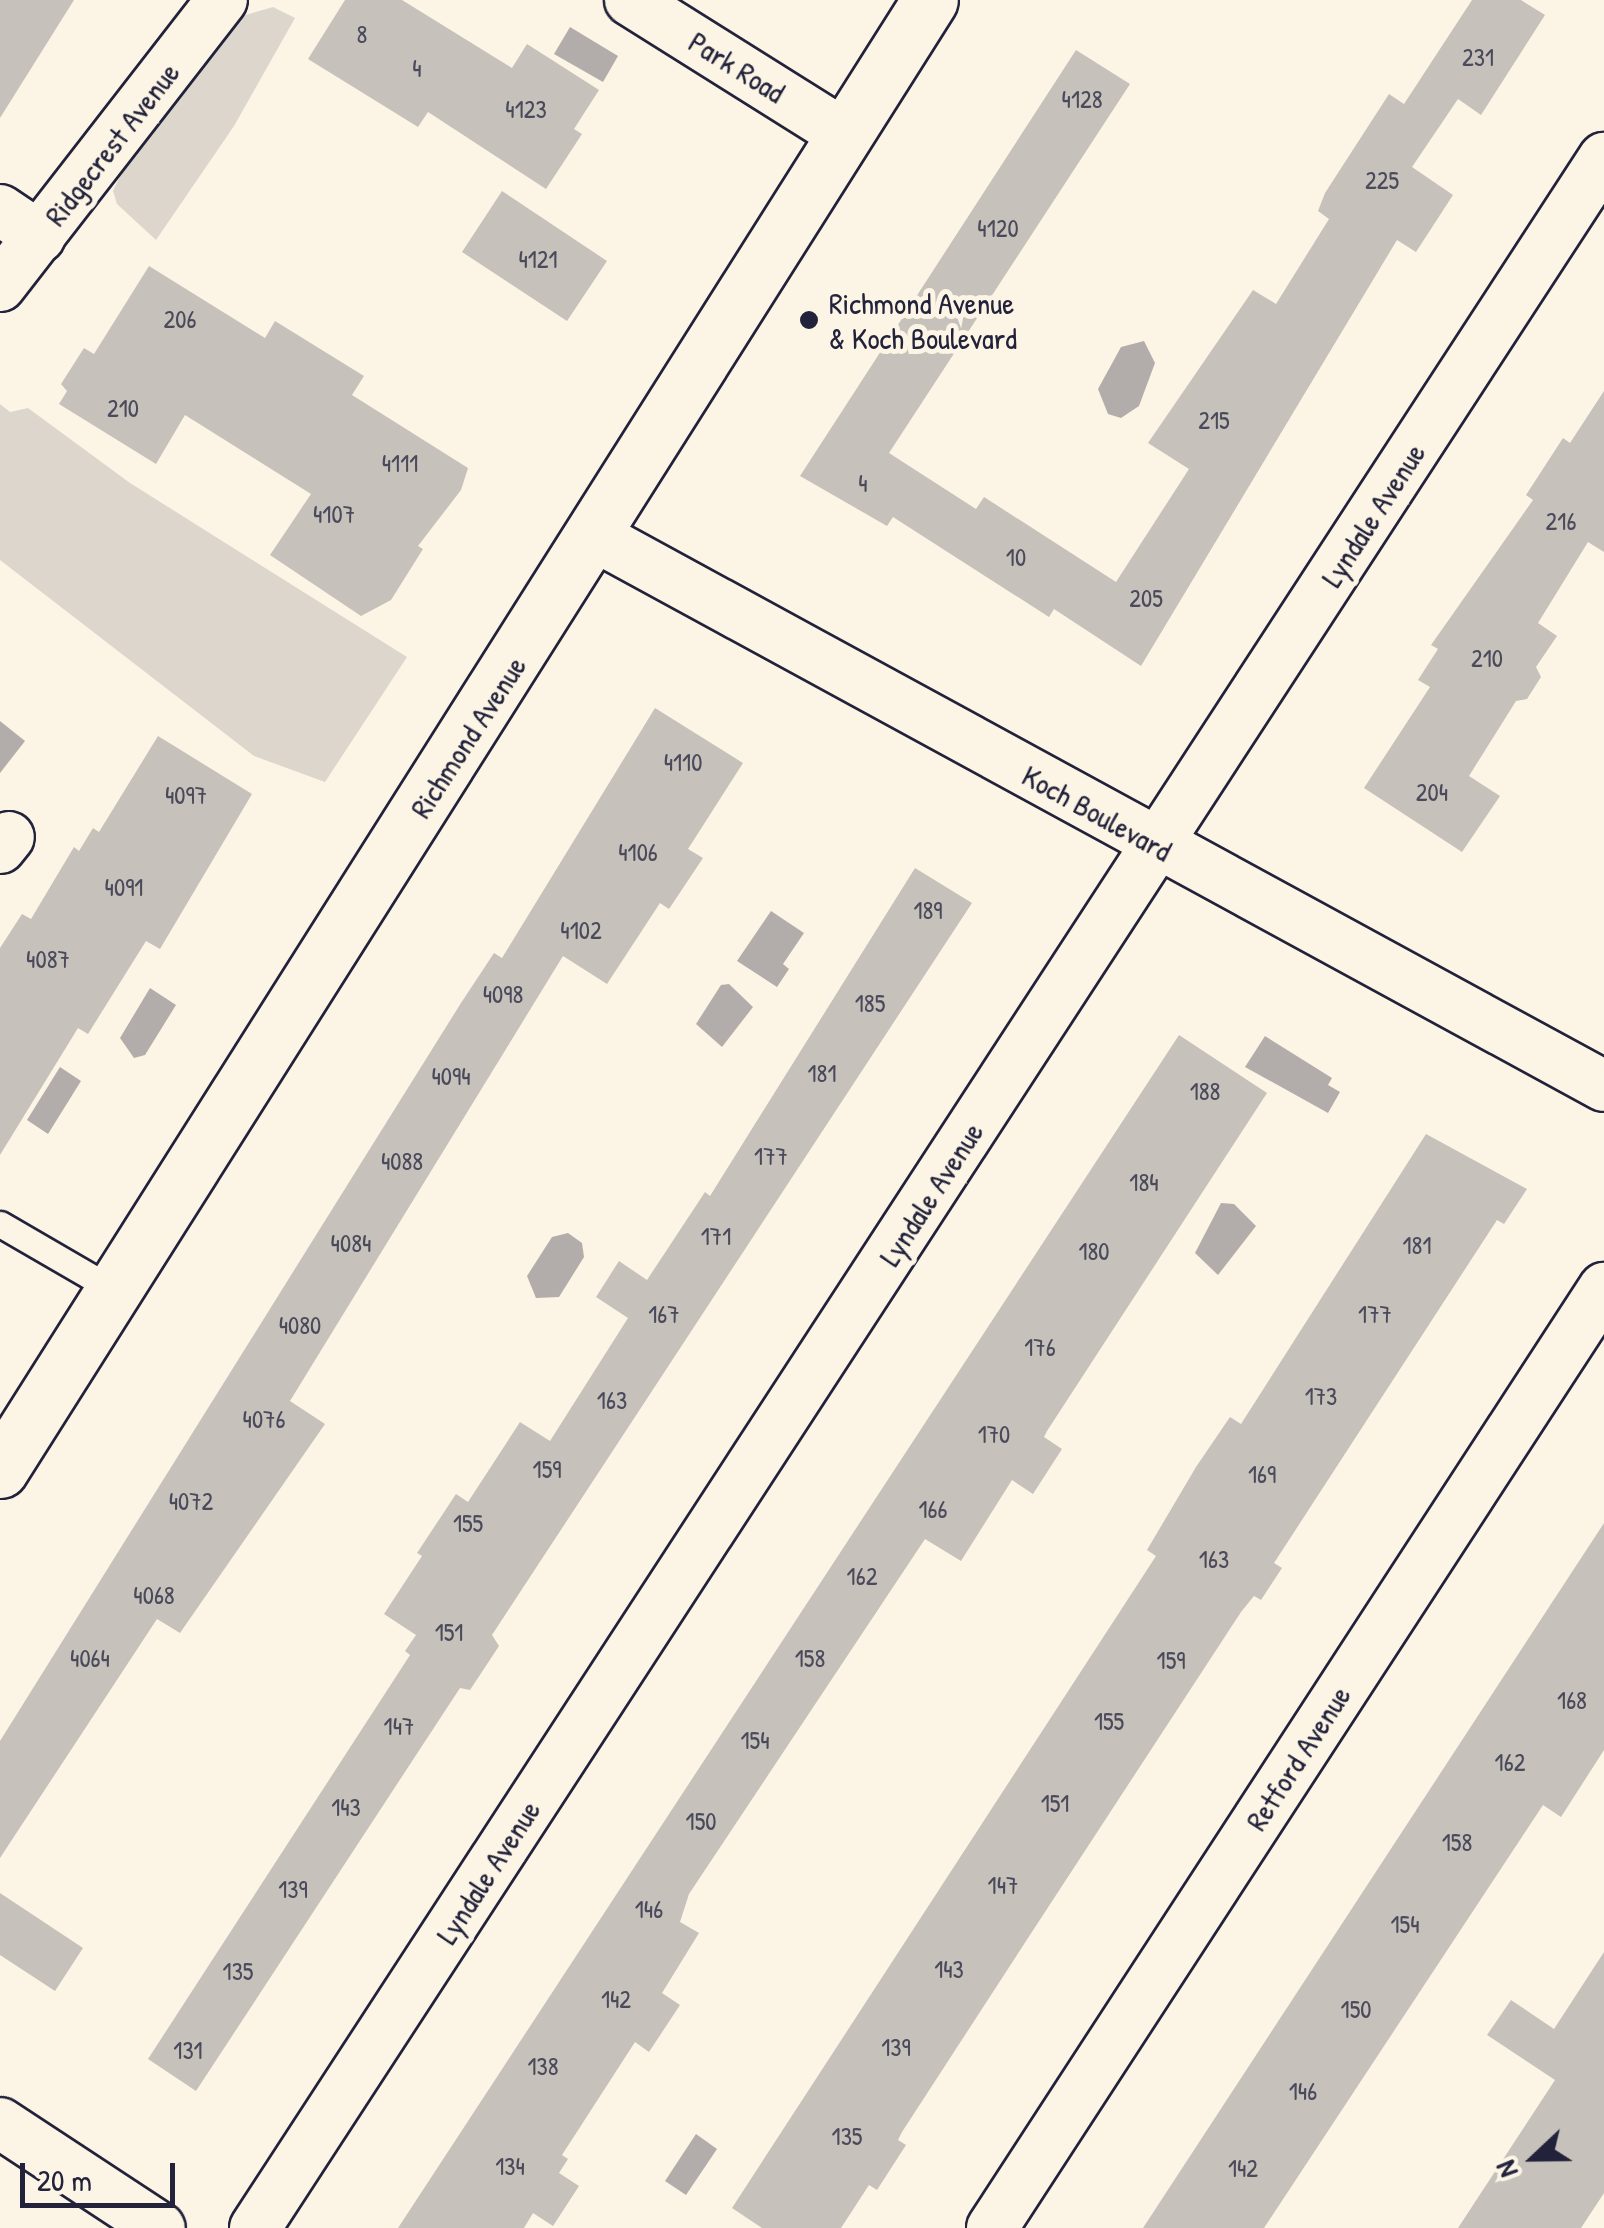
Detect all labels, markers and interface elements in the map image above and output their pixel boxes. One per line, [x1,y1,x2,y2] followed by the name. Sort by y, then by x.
[357,19,367,49] house number: 8
[682,24,792,110] street label: Park Road
[1462,42,1494,72] house number: 231
[412,53,422,83] house number: 4
[37,55,187,233] street label: Ridgecrest Avenue
[1062,84,1102,114] house number: 4128
[505,94,547,124] house number: 4123
[1365,165,1399,195] house number: 225
[977,213,1019,243] house number: 4120
[518,244,558,274] house number: 4121
[829,285,1017,356] place label: Richmond Avenue & Koch Boulevard
[164,304,196,334] house number: 206
[798,309,820,331] marker: Richmond Avenue & Koch Boulevard
[107,393,139,423] house number: 210
[1198,405,1230,435] house number: 215
[1313,437,1433,593] street label: Lyndale Avenue
[382,448,418,478] house number: 4111
[858,468,868,498] house number: 4
[313,499,355,529] house number: 4107
[1546,506,1576,536] house number: 216
[1006,542,1026,572] house number: 10
[1129,583,1163,613] house number: 205
[1471,643,1503,673] house number: 210
[402,649,534,825] street label: Richmond Avenue
[664,747,702,777] house number: 4110
[1016,757,1178,869] street label: Koch Boulevard
[1416,777,1448,807] house number: 204
[165,780,207,810] house number: 4097
[618,837,658,867] house number: 4106
[105,872,143,902] house number: 4091
[913,895,943,925] house number: 189
[560,915,602,945] house number: 4102
[26,944,70,974] house number: 4087
[483,979,523,1009] house number: 4098
[855,988,885,1018] house number: 185
[808,1058,836,1088] house number: 181
[431,1061,471,1091] house number: 4094
[1190,1076,1220,1106] house number: 188
[871,1116,991,1272] street label: Lyndale Avenue
[754,1141,788,1171] house number: 177
[381,1146,423,1176] house number: 4088
[1129,1167,1159,1197] house number: 184
[701,1221,731,1251] house number: 171
[331,1228,371,1258] house number: 4084
[1403,1230,1431,1260] house number: 181
[1078,1236,1110,1266] house number: 180
[648,1299,680,1329] house number: 167
[1358,1299,1392,1329] house number: 177
[279,1310,321,1340] house number: 4080
[1024,1332,1056,1362] house number: 176
[1305,1381,1337,1411] house number: 173
[597,1385,627,1415] house number: 163
[243,1404,285,1434] house number: 4076
[978,1419,1010,1449] house number: 170
[533,1454,561,1484] house number: 159
[1248,1459,1276,1489] house number: 169
[169,1486,213,1516] house number: 4072
[918,1494,948,1524] house number: 166
[453,1508,483,1538] house number: 155
[1199,1544,1229,1574] house number: 163
[847,1561,877,1591] house number: 162
[133,1580,175,1610] house number: 4068
[435,1617,463,1647] house number: 151
[70,1643,110,1673] house number: 4064
[795,1643,825,1673] house number: 158
[1157,1645,1185,1675] house number: 159
[1238,1679,1358,1837] street label: Retford Avenue
[1557,1685,1587,1715] house number: 168
[1094,1706,1124,1736] house number: 155
[384,1711,414,1741] house number: 147
[740,1725,770,1755] house number: 154
[1495,1747,1525,1777] house number: 162
[1041,1788,1069,1818] house number: 151
[331,1792,361,1822] house number: 143
[428,1794,548,1950] street label: Lyndale Avenue
[686,1806,716,1836] house number: 150
[1442,1827,1472,1857] house number: 158
[988,1870,1018,1900] house number: 147
[278,1874,308,1904] house number: 139
[635,1894,663,1924] house number: 146
[1390,1909,1420,1939] house number: 154
[934,1954,964,1984] house number: 143
[223,1956,253,1986] house number: 135
[601,1984,631,2014] house number: 142
[1341,1994,1371,2024] house number: 150
[881,2032,911,2062] house number: 139
[173,2035,203,2065] house number: 131
[527,2051,559,2081] house number: 138
[1289,2076,1317,2106] house number: 146
[1484,2108,1584,2208] north arrow
[832,2121,862,2151] house number: 135
[25,2143,180,2205] scale bar
[495,2151,525,2181] house number: 134
[1228,2153,1258,2183] house number: 142
[1486,2155,1527,2183] text: N
[37,2160,92,2200] text: 20 m

